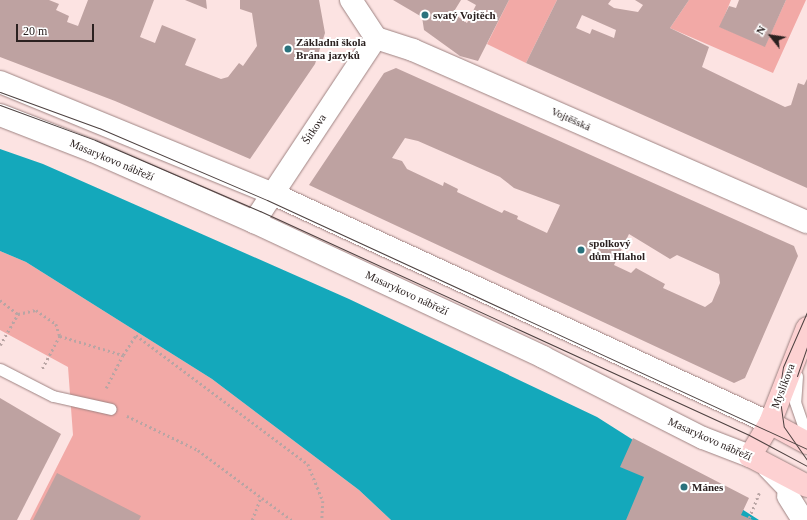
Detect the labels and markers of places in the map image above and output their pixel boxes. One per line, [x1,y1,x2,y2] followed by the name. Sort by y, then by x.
[433,8,496,22] place label: svatý Vojtěch
[420,10,430,20] marker: svatý Vojtěch
[296,36,366,62] place label: Základní škola Brána jazyků
[283,44,293,54] marker: Základní škola Brána jazyků
[589,237,645,263] place label: spolkový dům Hlahol
[576,245,586,255] marker: spolkový dům Hlahol
[692,480,723,494] place label: Mánes
[679,482,689,492] marker: Mánes

